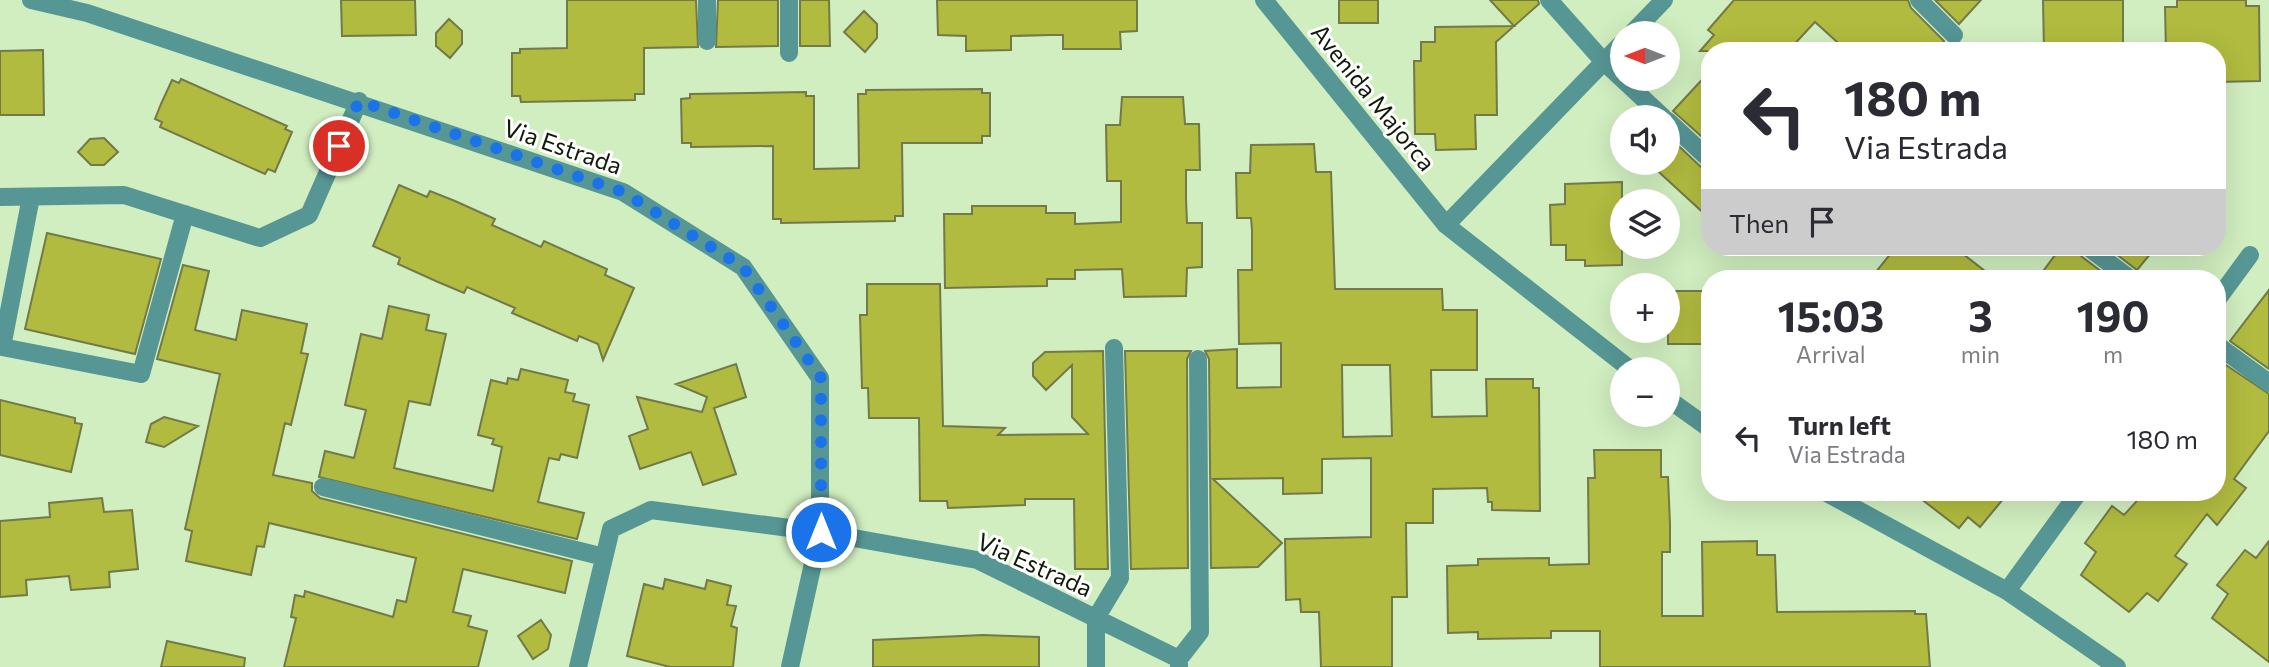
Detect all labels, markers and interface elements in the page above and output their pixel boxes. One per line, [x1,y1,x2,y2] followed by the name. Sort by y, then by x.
[1306,18,1442,176] street label: Avenida Majorca
[1610,21,1680,91] north arrow
[1610,21,1680,427] map controls
[1844,66,1981,126] text: 180 m
[1729,70,1820,161] icon: left
[1610,105,1680,175] button: sound
[500,112,626,180] street label: Via Estrada
[309,116,369,176] pin
[1844,126,2008,166] text: Via Estrada
[320,127,358,165] icon: arrive
[1610,189,1680,259] button: layers
[1803,203,1841,241] icon: arrive
[1729,207,1789,238] text: Then
[1610,273,1680,343] button: +
[1778,289,1884,341] text: 15:03
[1968,289,1993,341] text: 3
[2077,289,2149,341] text: 190
[1796,340,1866,368] text: Arrival
[1961,340,2000,368] text: min
[2103,340,2123,368] text: m
[1610,357,1680,427] button: −
[1788,409,1891,440] text: Turn left
[1729,419,1767,457] icon: left
[2126,423,2198,454] text: 180 m
[1788,440,1906,468] text: Via Estrada
[784,495,858,569] position arrow
[973,526,1097,602] street label: Via Estrada

